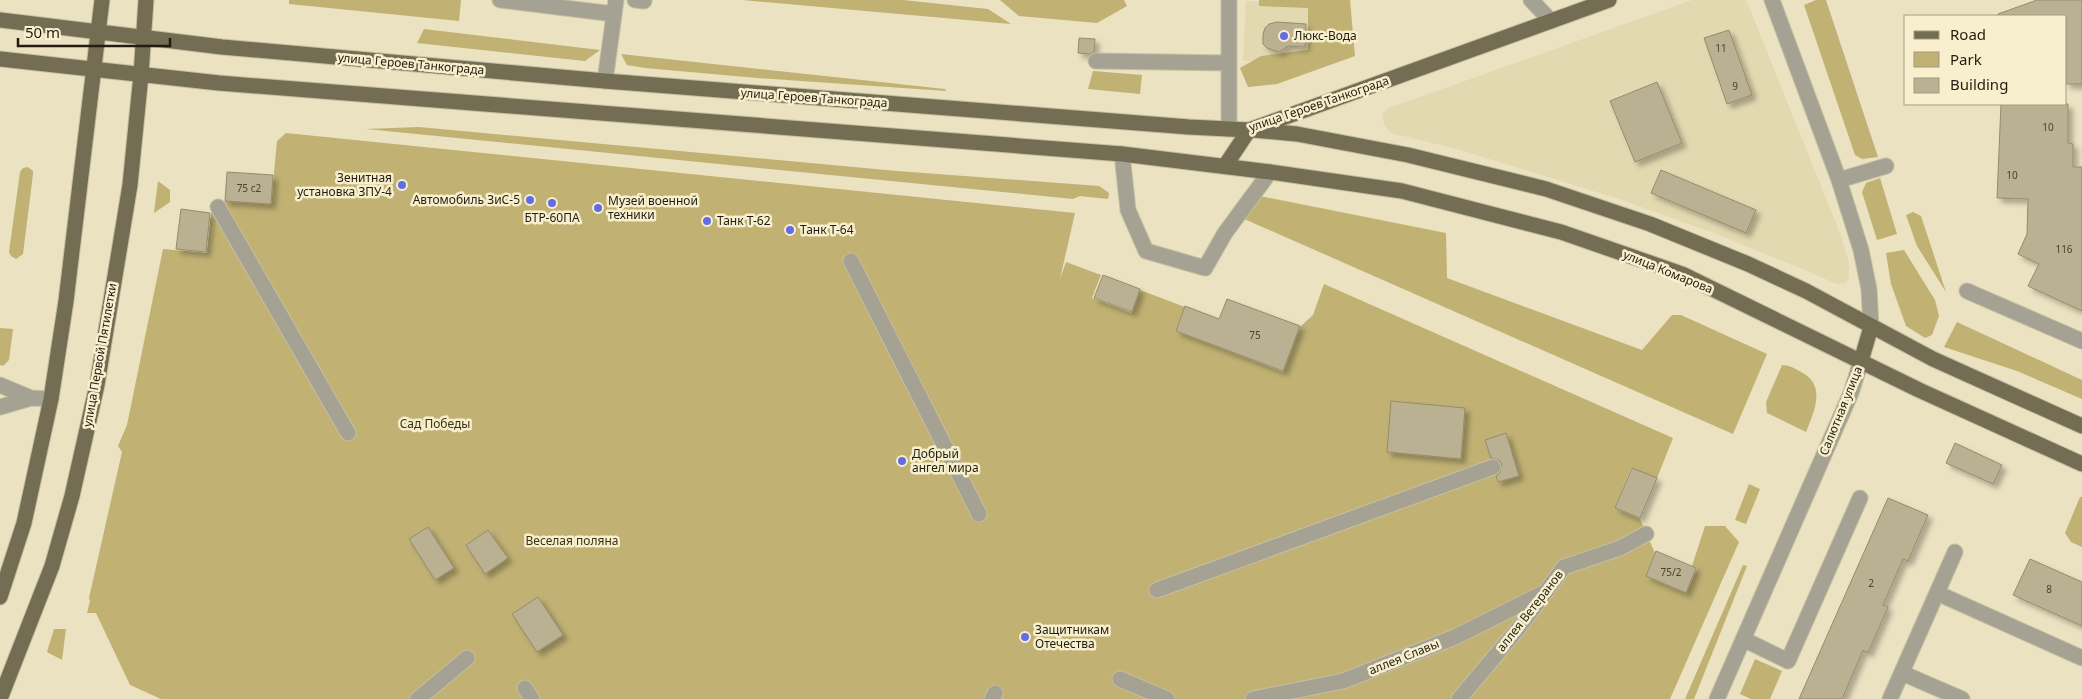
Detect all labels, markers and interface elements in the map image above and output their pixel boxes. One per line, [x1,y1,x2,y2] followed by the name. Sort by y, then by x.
[18,15,170,47] scale bar
[1904,15,2067,105] legend
[25,22,60,42] text: 50 m
[1950,24,1986,44] text: Road
[1294,27,1357,44] place label: Люкс-Вода
[1278,30,1290,42] marker: Люкс-Вода
[1715,41,1727,55] house number: 11
[337,49,485,78] street label: улица Героев Танкограда
[1950,49,1982,69] text: Park
[1247,72,1391,135] street label: улица Героев Танкограда
[1950,74,2008,94] text: Building
[1732,79,1738,93] house number: 9
[740,84,888,111] street label: улица Героев Танкограда
[2042,120,2054,134] house number: 10
[2006,168,2018,182] house number: 10
[297,169,392,200] place label: Зенитная установка ЗПУ-4
[396,179,408,191] marker: Зенитная установка ЗПУ-4
[237,181,262,195] house number: 75 с2
[413,191,520,208] place label: Автомобиль ЗиС-5
[608,192,698,223] place label: Музей военной техники
[524,194,536,206] marker: Автомобиль ЗиС-5
[546,197,558,209] marker: БТР-60ПА
[592,202,604,214] marker: Музей военной техники
[524,209,580,226] place label: БТР-60ПА
[717,212,771,229] place label: Танк Т-62
[701,215,713,227] marker: Танк Т-62
[800,221,854,238] place label: Танк Т-64
[784,224,796,236] marker: Танк Т-64
[2055,242,2073,256] house number: 116
[1621,246,1716,297] street label: улица Комарова
[78,282,121,428] street label: улица Первой Пятилетки
[1249,328,1261,342] house number: 75
[1815,364,1866,458] street label: Салютная улица
[400,415,470,432] park label: Сад Победы
[912,445,979,476] place label: Добрый ангел мира
[896,455,908,467] marker: Добрый ангел мира
[526,532,619,549] park label: Веселая поляна
[1661,565,1682,579] house number: 75/2
[1492,566,1567,655] street label: аллея Ветеранов
[1868,576,1874,590] house number: 2
[2046,582,2052,596] house number: 8
[1035,621,1109,652] place label: Защитникам Отечества
[1019,631,1031,643] marker: Защитникам Отечества
[1366,635,1442,678] street label: аллея Славы

